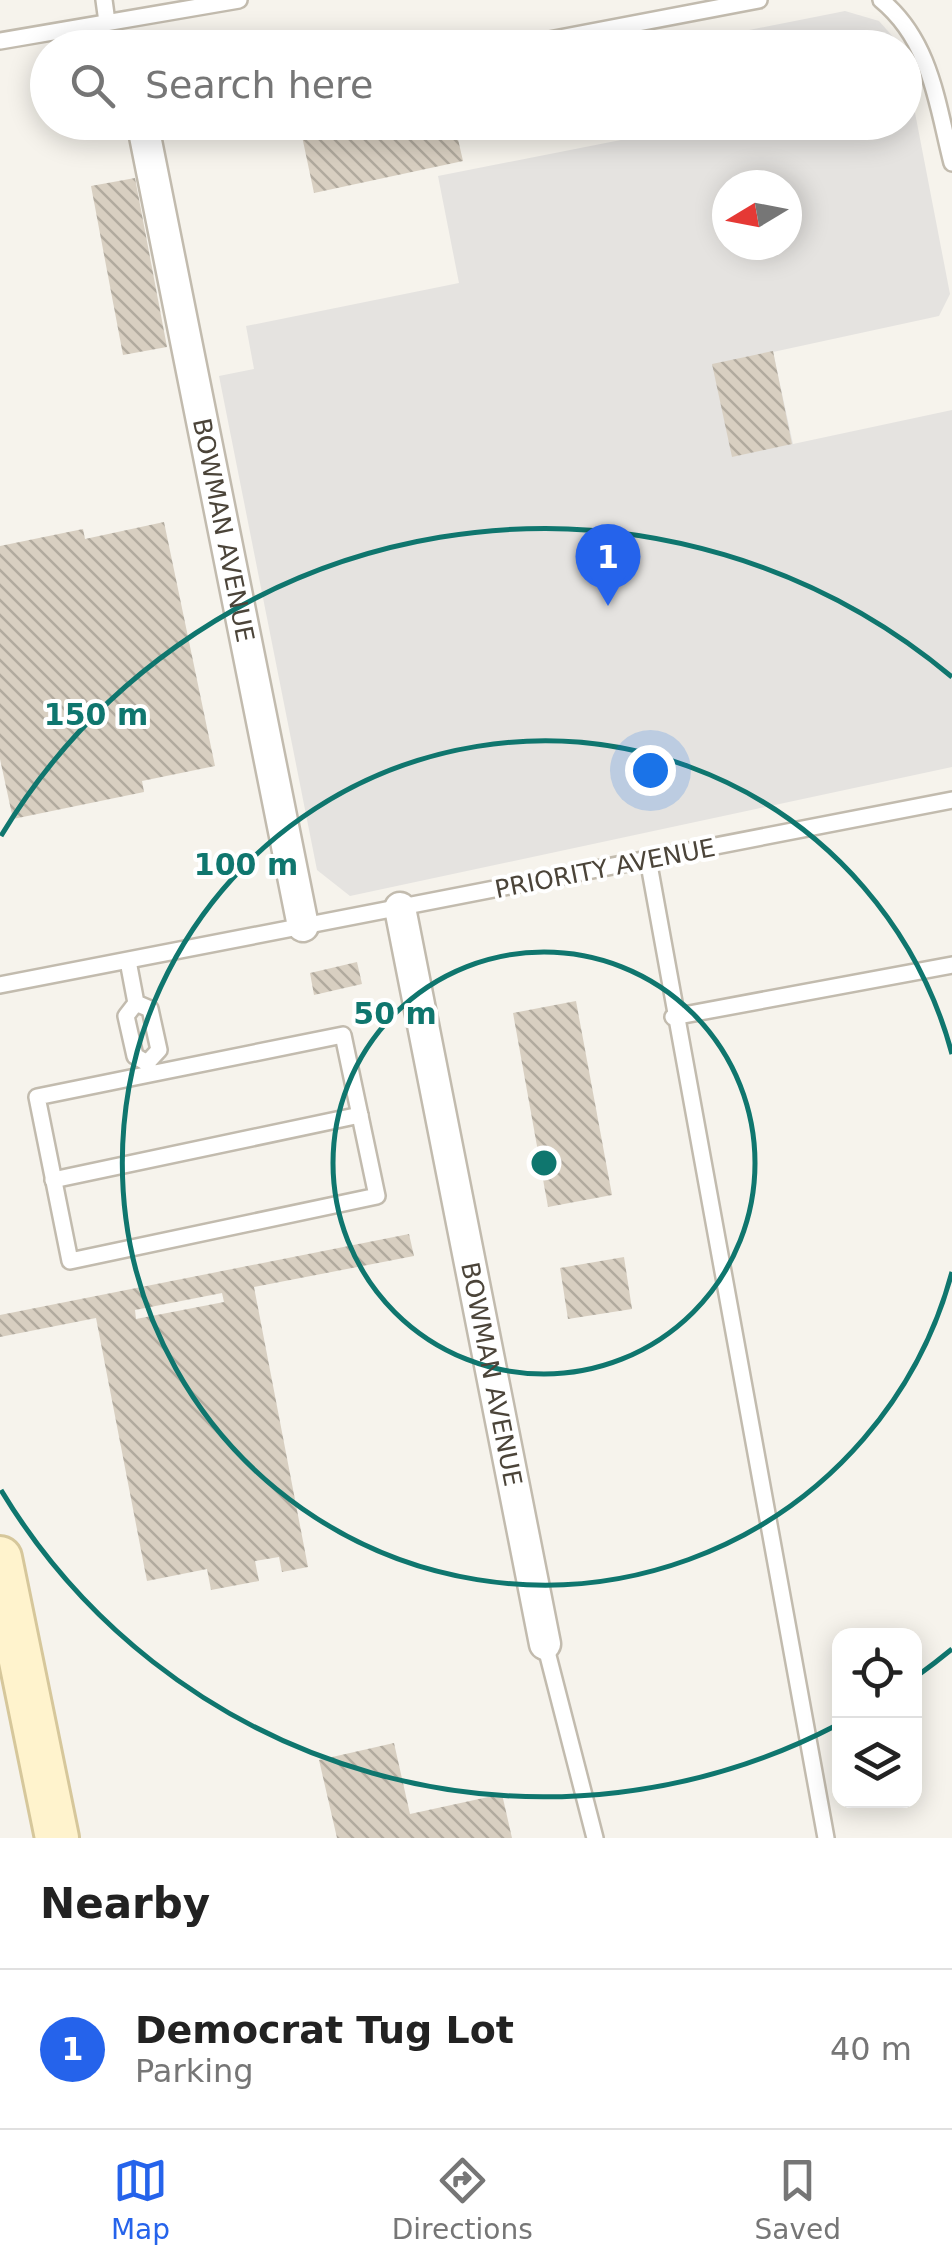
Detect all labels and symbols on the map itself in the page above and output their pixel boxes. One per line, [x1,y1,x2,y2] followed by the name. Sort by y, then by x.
[712,170,802,260] north arrow
[187,416,260,645] street label: BOWMAN AVENUE
[576,524,640,606] pin: 1
[44,697,148,732] text: 150 m
[625,745,676,796] your location
[492,833,718,904] street label: PRIORITY AVENUE
[194,847,298,882] text: 100 m
[353,996,437,1031] text: 50 m
[526,1145,562,1181] centre of rings
[455,1260,528,1489] street label: BOWMAN AVENUE

